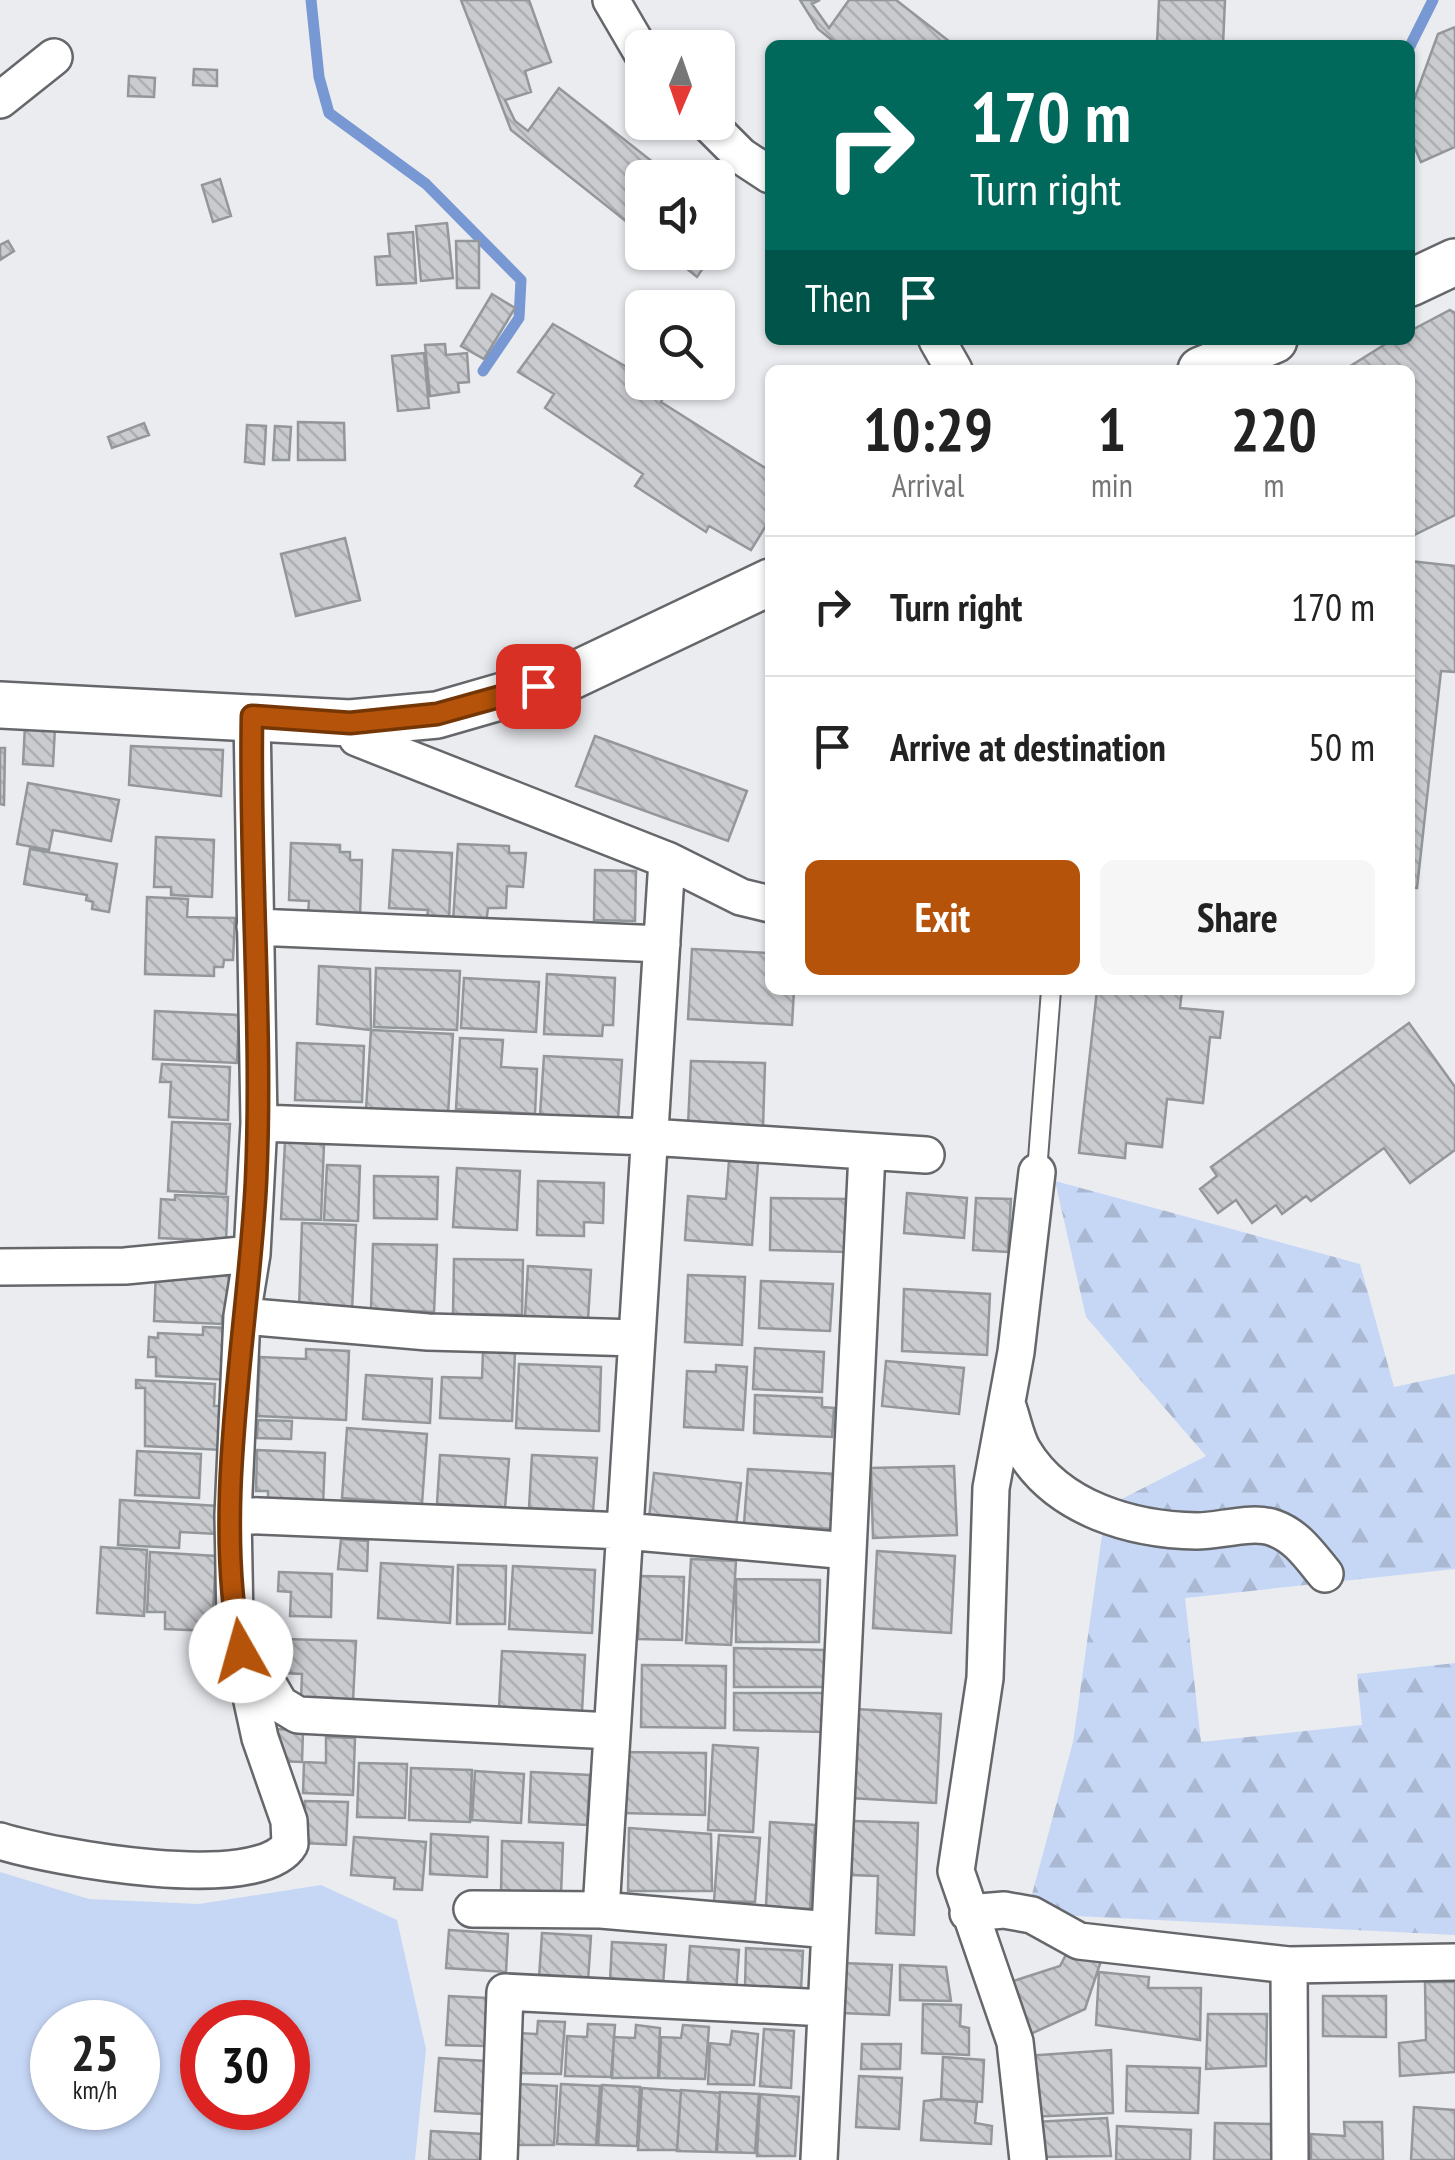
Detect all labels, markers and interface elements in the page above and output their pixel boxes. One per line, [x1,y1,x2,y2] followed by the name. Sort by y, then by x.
[625,30,735,140] north arrow
[625,30,735,400] map controls
[970,71,1131,161] text: 170 m
[805,80,935,210] icon: right
[970,159,1121,217] text: Turn right
[625,160,735,270] button: sound
[891,270,946,325] icon: arrive
[805,273,871,322] text: Then
[625,290,735,400] button: search
[863,390,993,468] text: 10:29
[1098,390,1126,468] text: 1
[1231,390,1317,468] text: 220
[892,464,964,506] text: Arrival
[1091,464,1133,506] text: min
[1263,464,1284,506] text: m
[805,579,860,634] icon: right
[890,582,1022,631] text: Turn right
[1291,582,1375,631] text: 170 m
[496,644,581,729] pin
[511,659,566,714] icon: arrive
[805,719,860,774] icon: arrive
[890,722,1166,771] text: Arrive at destination
[1308,722,1375,771] text: 50 m
[805,860,1080,975] button: Exit
[1100,860,1375,975] button: Share
[189,1599,293,1703] position arrow
[180,2000,310,2130] speed limit sign: 30
[71,2020,119,2085] text: 25
[73,2074,117,2106] text: km/h

